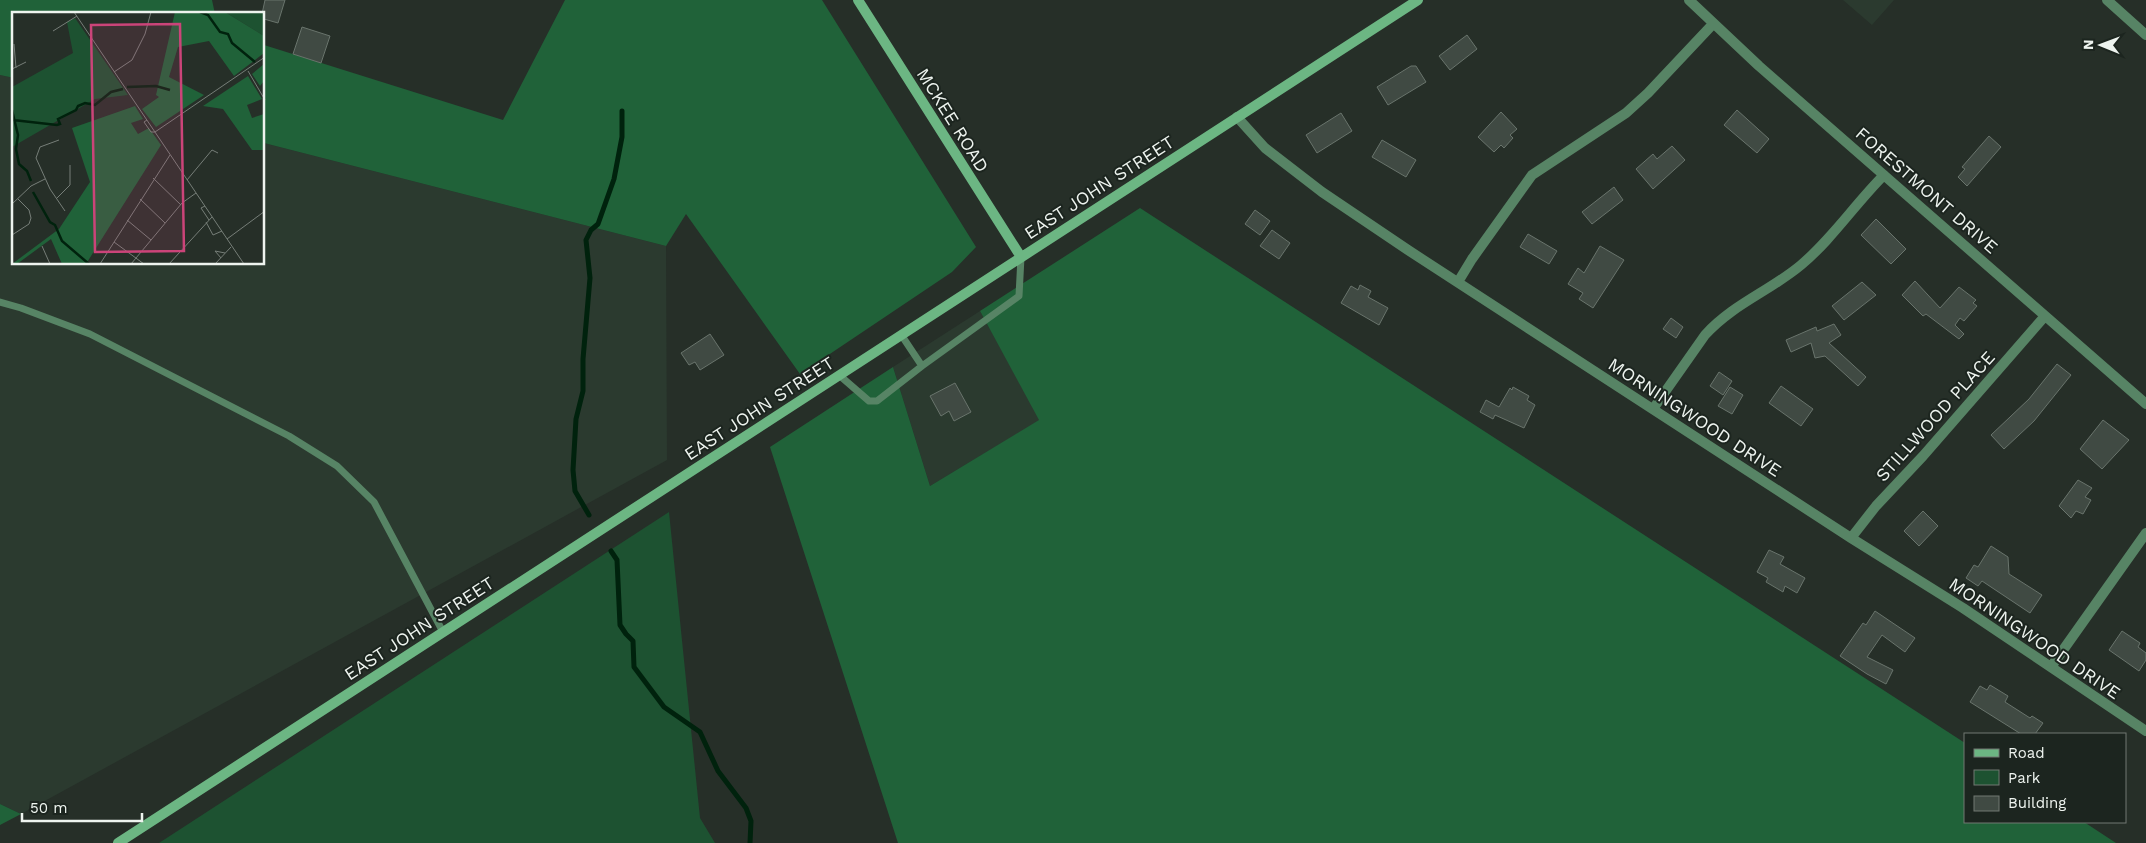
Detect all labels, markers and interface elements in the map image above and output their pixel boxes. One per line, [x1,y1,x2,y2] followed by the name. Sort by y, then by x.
[12,12,265,265] inset map
[2076,20,2126,70] north arrow
[2080,39,2096,50] text: N
[913,64,993,176] street label: MCKEE ROAD
[1852,123,2002,257] street label: FORESTMONT DRIVE
[1020,131,1178,243] street label: EAST JOHN STREET
[1871,347,1999,485] street label: STILLWOOD PLACE
[680,352,838,464] street label: EAST JOHN STREET
[1605,353,1785,481] street label: MORNINGWOOD DRIVE
[340,572,498,684] street label: EAST JOHN STREET
[1945,573,2125,703] street label: MORNINGWOOD DRIVE
[1964,733,2126,823] legend
[2008,744,2045,762] text: Road
[2008,769,2041,787] text: Park
[22,790,142,822] scale bar
[2008,794,2066,812] text: Building
[30,799,67,817] text: 50 m

